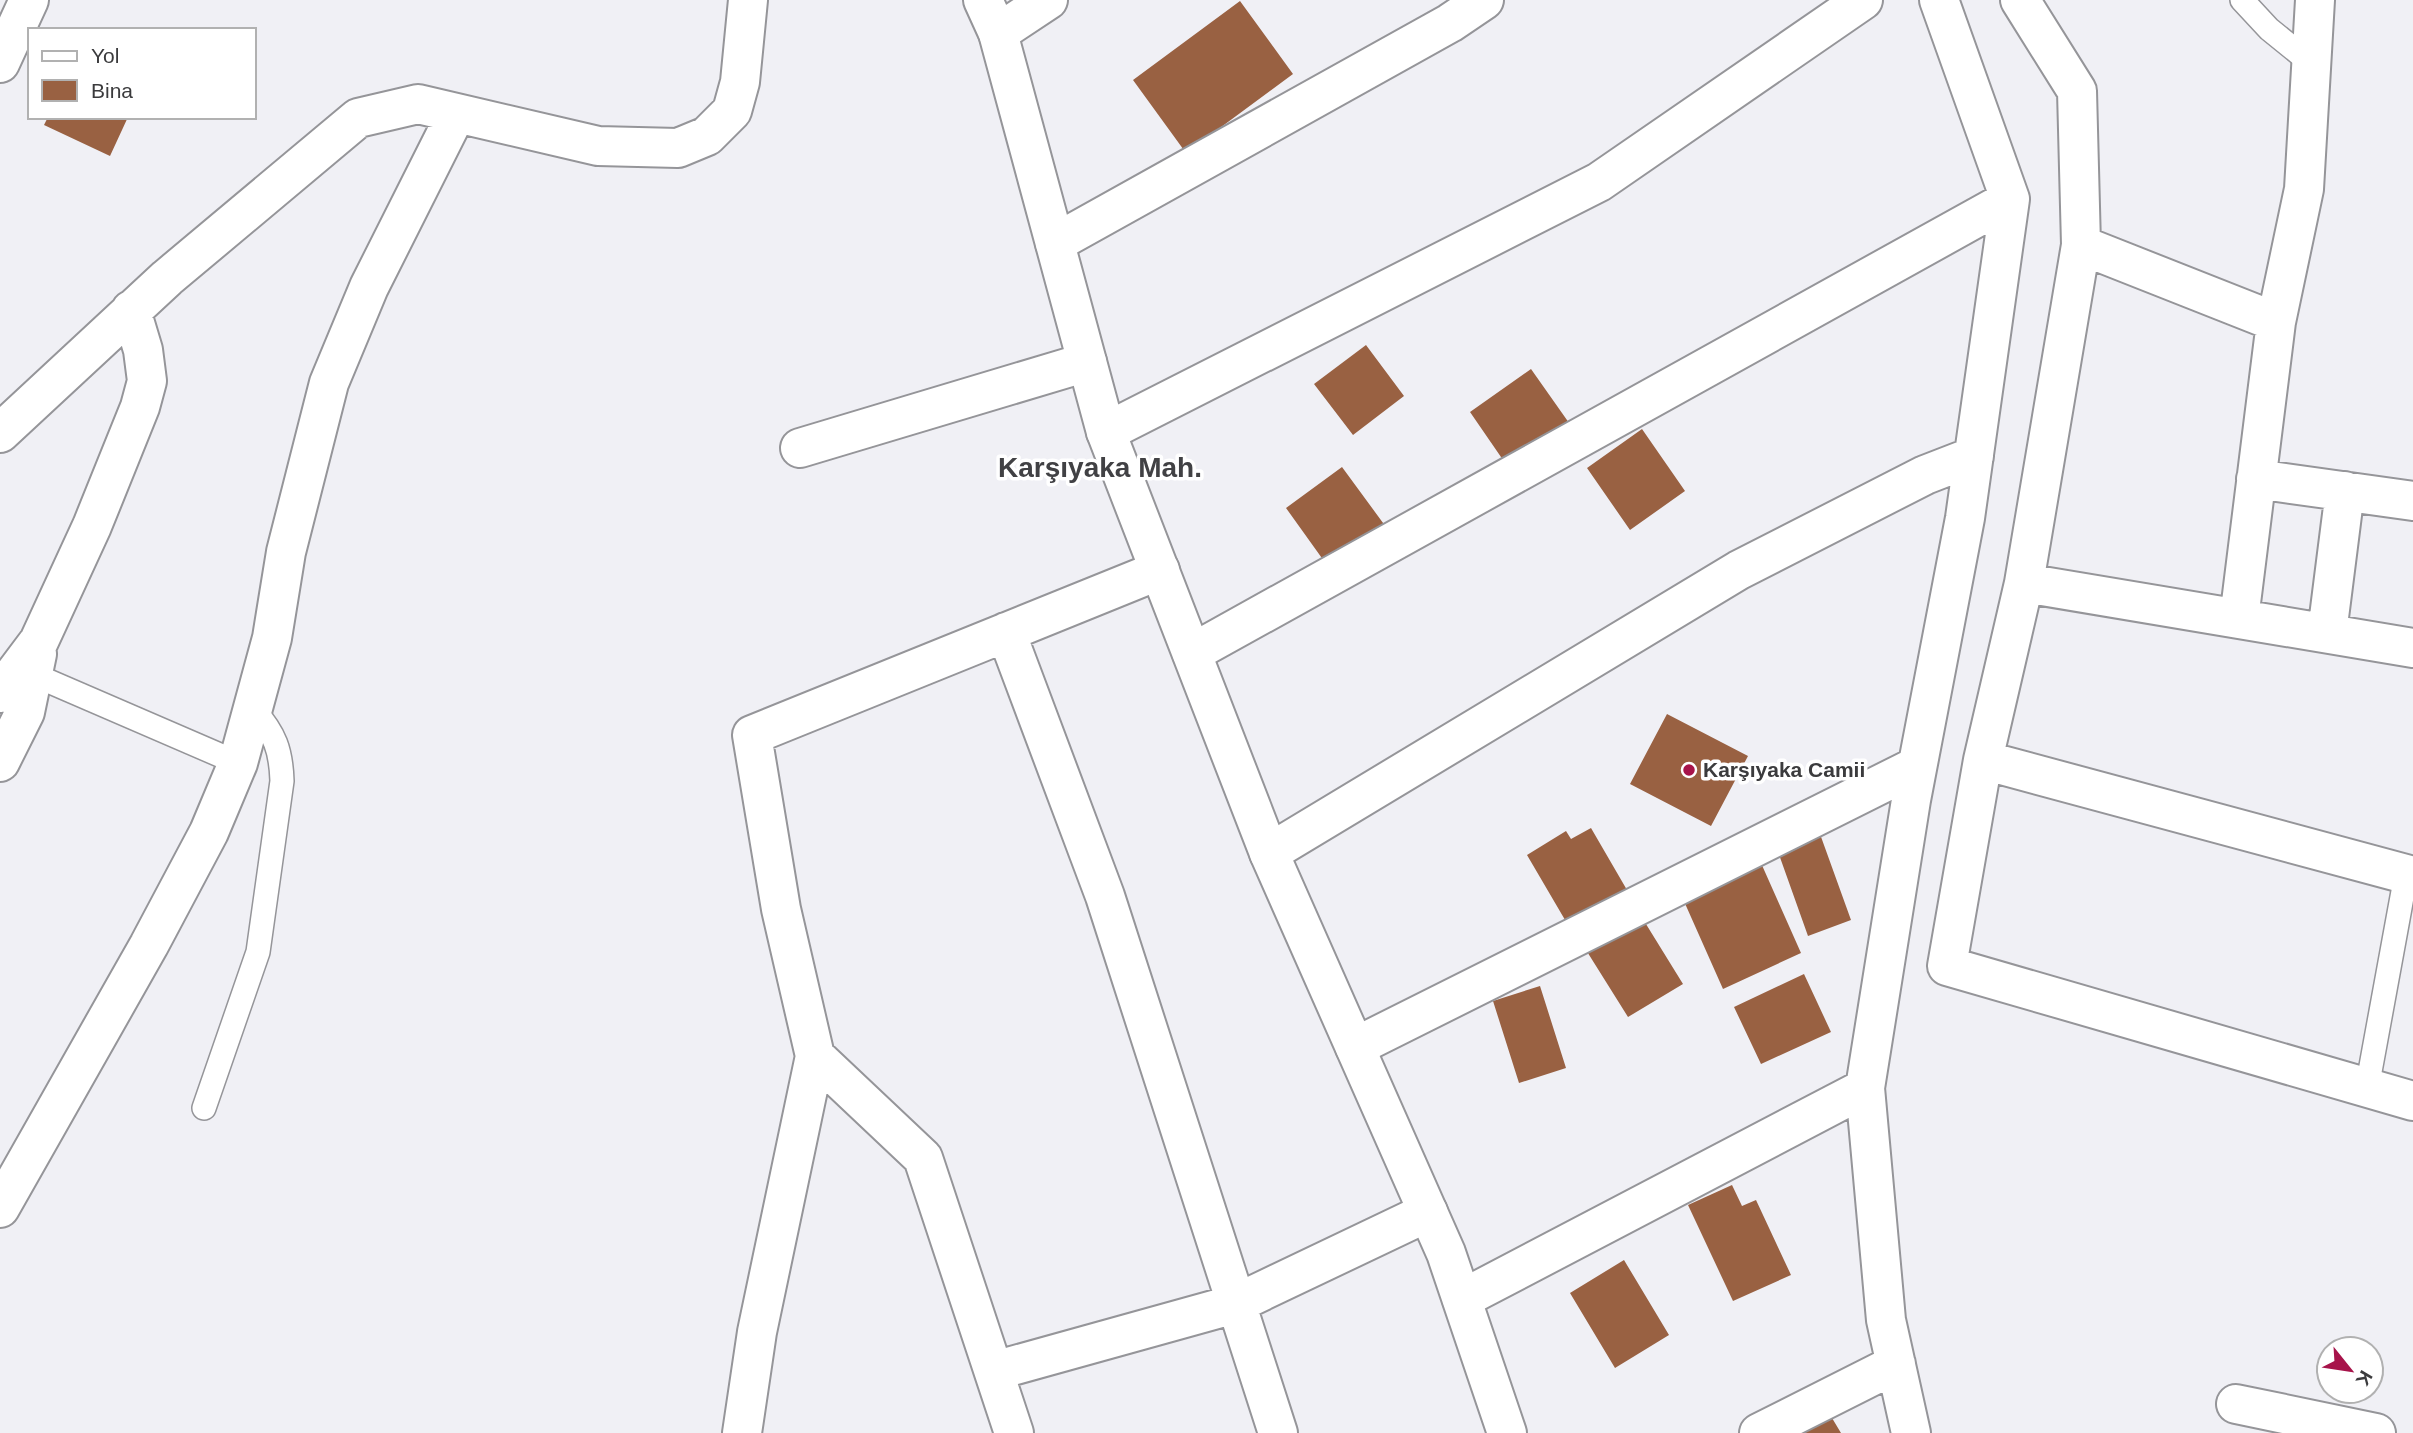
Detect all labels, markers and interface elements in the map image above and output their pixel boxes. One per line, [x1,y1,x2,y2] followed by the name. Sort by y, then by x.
[28,28,256,119] legend
[91,44,119,67] text: Yol
[91,79,133,102] text: Bina
[998,452,1202,483] district label: Karşıyaka Mah.
[1703,758,1865,781] place label: Karşıyaka Camii
[1681,762,1697,778] marker: Karşıyaka Camii
[2315,1335,2385,1405] north arrow
[2352,1367,2377,1390] text: K

